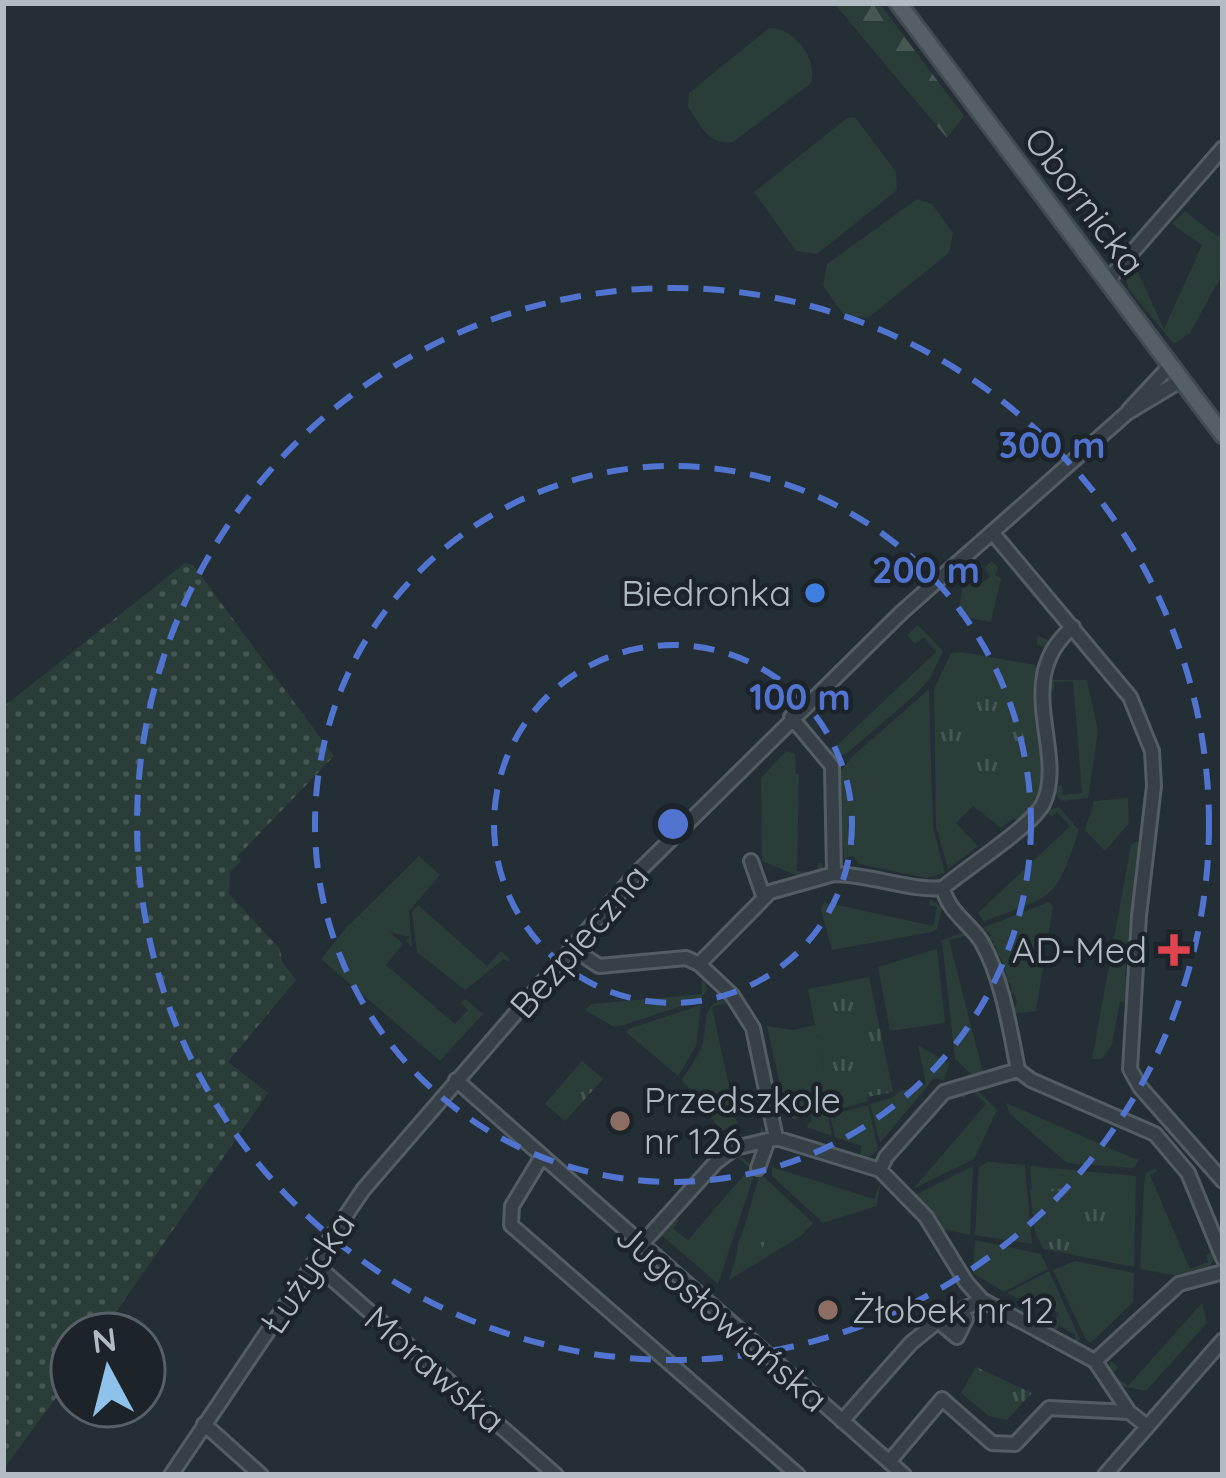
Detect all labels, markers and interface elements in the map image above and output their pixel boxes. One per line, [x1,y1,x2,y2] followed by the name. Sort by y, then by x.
[1015,118,1155,283] street label: Obornicka
[999,422,1105,467] text: 300 m
[872,547,980,592] text: 200 m
[621,570,791,615] place label: Biedronka
[802,580,828,606] marker: Biedronka
[749,674,851,719] text: 100 m
[652,803,694,845] centre of rings
[500,854,658,1027] street label: Bezpieczna
[1012,927,1147,972] place label: AD-Med
[1158,934,1190,966] marker: AD-Med
[644,1077,841,1163] place label: Przedszkole nr 126
[607,1108,633,1134] marker: Przedszkole nr 126
[249,1203,364,1343] street label: Łużycka
[607,1212,838,1421] street label: Jugosłowiańska
[852,1287,1054,1332] place label: Żłobek nr 12
[356,1295,515,1442] street label: Morawska
[815,1297,841,1323] marker: Żłobek nr 12
[48,1310,168,1430] north arrow
[90,1318,119,1362] text: N

